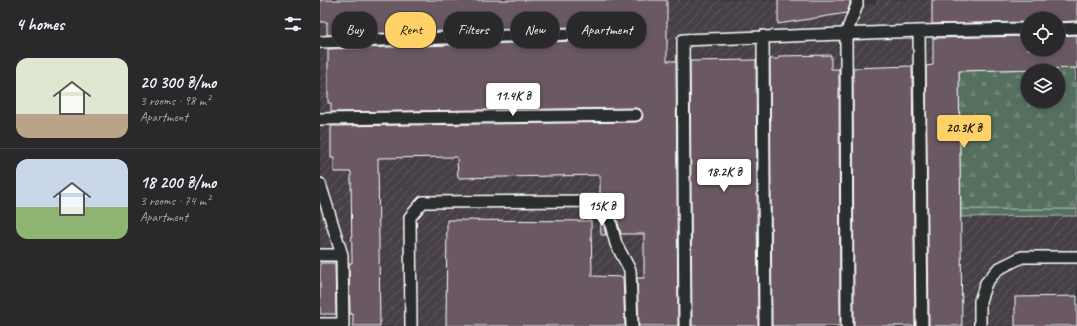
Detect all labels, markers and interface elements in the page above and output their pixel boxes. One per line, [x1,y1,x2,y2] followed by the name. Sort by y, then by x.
[332,12,377,48] chip: Buy
[385,12,436,48] chip: Rent
[444,12,503,48] chip: Filters
[511,12,559,48] chip: New
[567,12,646,48] chip: Apartment
[1021,12,1065,108] map controls
[1021,12,1065,56] button: locate
[282,13,304,35] icon: filters
[16,14,64,35] text: 4 homes
[1021,64,1065,108] button: layers
[140,72,216,93] text: 20 300 ₴/mo
[48,74,96,122] icon: home
[476,83,550,117] pin: 11.4K ₴
[495,88,531,104] text: 11.4K ₴
[140,93,210,109] text: 3 rooms · 98 m²
[140,109,188,125] text: Apartment
[927,115,1001,149] pin: 20.3K ₴
[946,120,982,136] text: 20.3K ₴
[687,159,761,193] pin: 18.2K ₴
[706,164,742,180] text: 18.2K ₴
[140,172,216,193] text: 18 200 ₴/mo
[48,175,96,223] icon: home
[140,193,210,209] text: 3 rooms · 74 m²
[574,193,630,227] pin: 15K ₴
[588,198,616,214] text: 15K ₴
[140,209,188,225] text: Apartment

